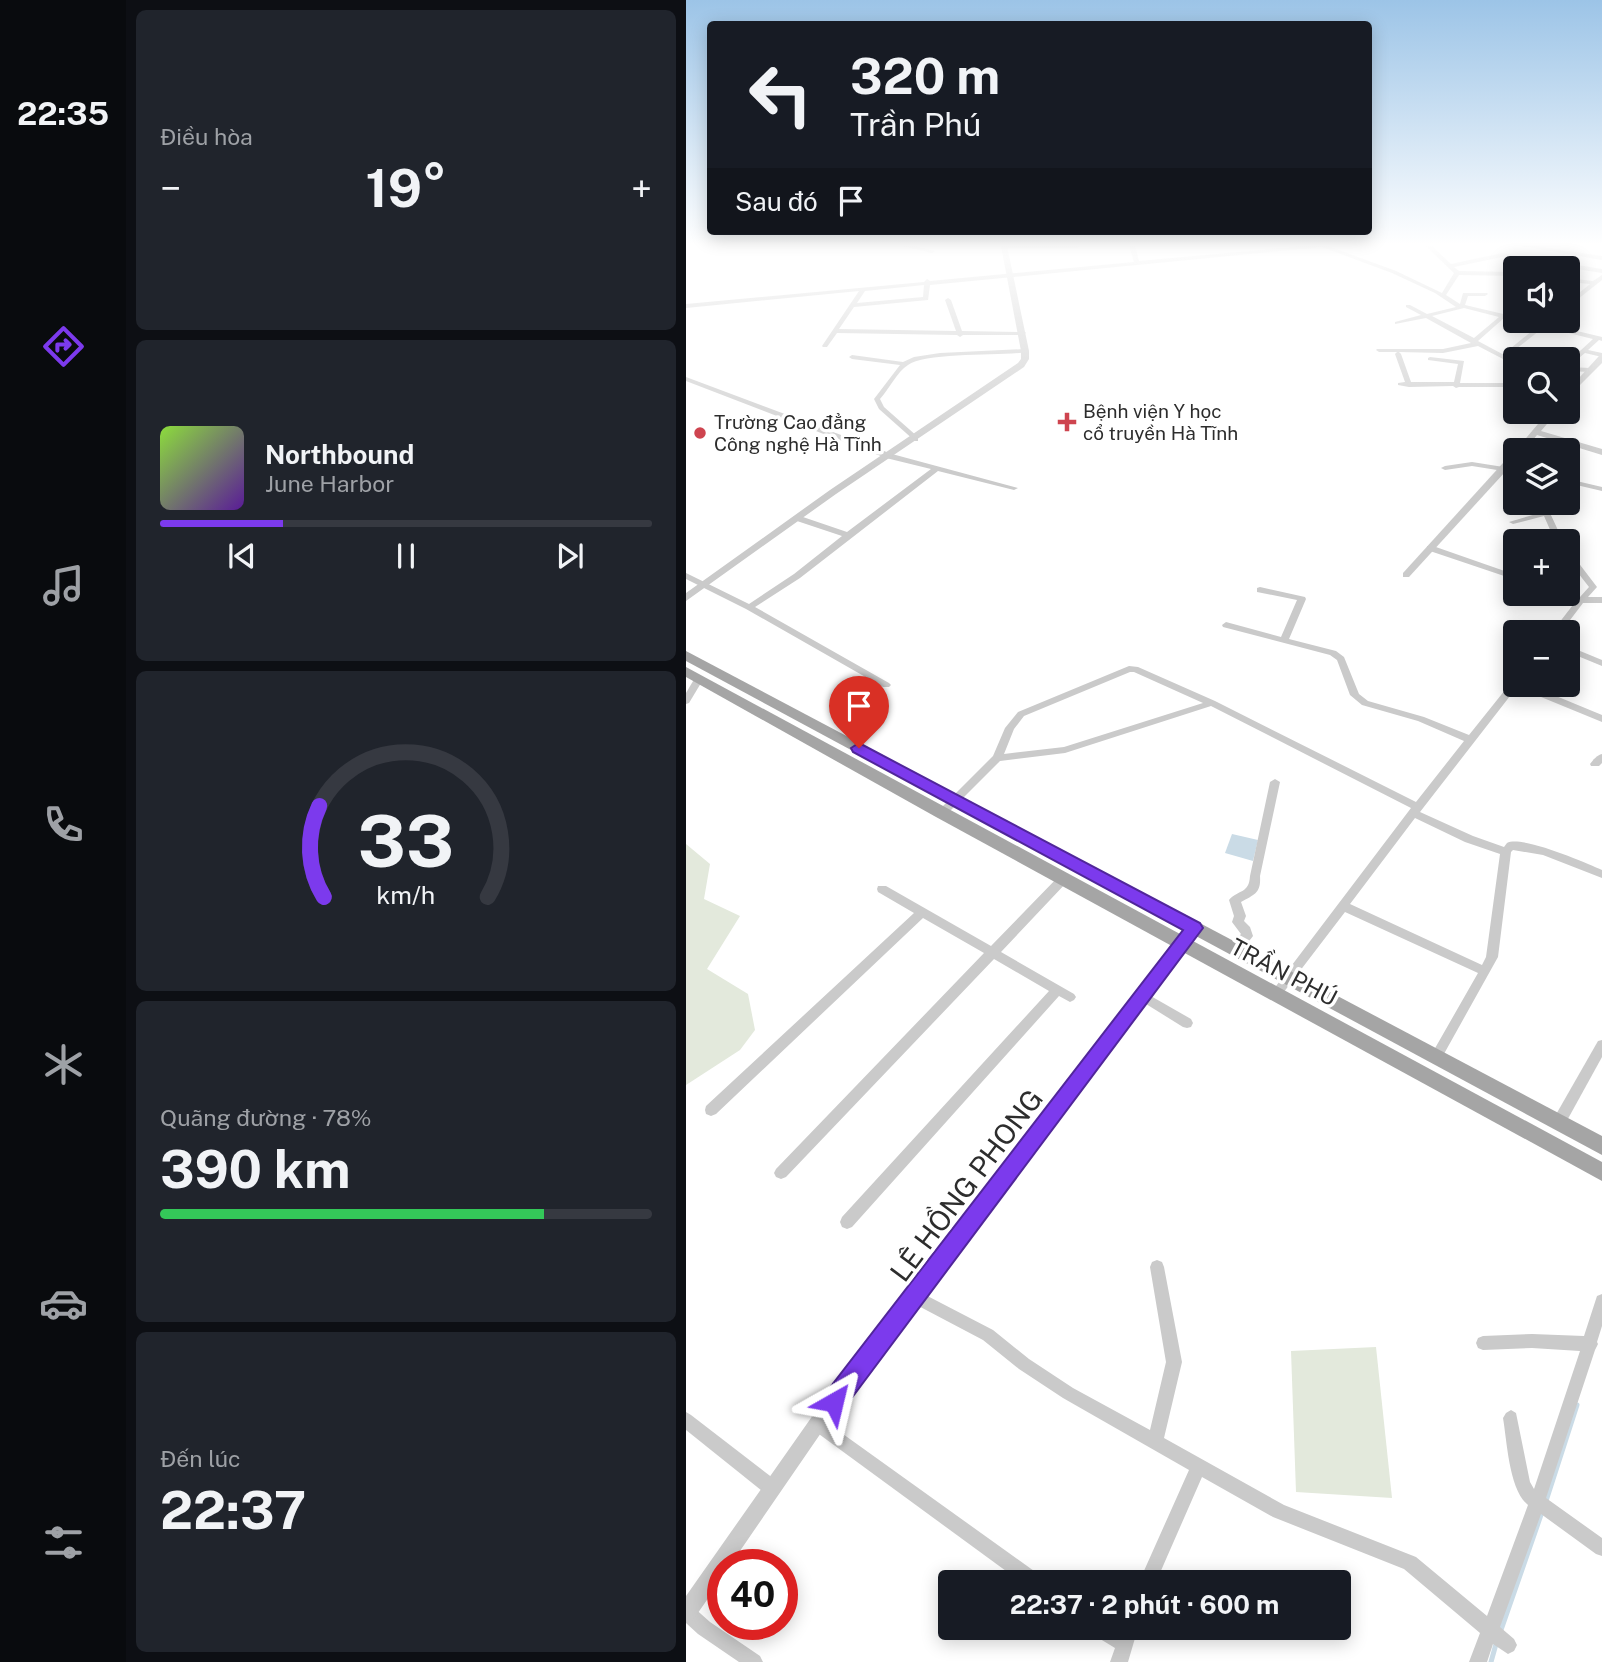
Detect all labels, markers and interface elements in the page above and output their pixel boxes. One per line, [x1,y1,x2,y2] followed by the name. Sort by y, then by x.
[850,47,1000,105] text: 320 m
[735,49,826,140] icon: left
[17,95,109,132] text: 22:35
[850,106,981,143] text: Trần Phú
[160,123,253,150] text: Điều hòa
[365,158,447,219] text: 19°
[160,166,181,211] text: −
[631,166,652,211] text: +
[832,182,870,220] icon: arrive
[735,186,818,217] text: Sau đó
[1503,256,1580,697] map controls
[1503,256,1580,333] button: sound
[39,322,88,371] icon: directions
[1503,347,1580,424] button: search
[1083,400,1238,444] place label: Bệnh viện Y học cổ truyền Hà Tĩnh
[714,411,882,455] place label: Trường Cao đẳng Công nghệ Hà Tĩnh
[1057,412,1077,432] marker: Bệnh viện Y học cổ truyền Hà Tĩnh
[692,425,708,441] marker: Trường Cao đẳng Công nghệ Hà Tĩnh
[1503,438,1580,515] button: layers
[265,439,414,470] text: Northbound
[265,470,394,497] text: June Harbor
[1503,529,1580,606] button: +
[223,537,261,575] icon: previous
[387,537,425,575] icon: pause
[551,537,589,575] icon: next
[39,561,88,610] icon: music
[1503,620,1580,697] button: −
[829,676,889,748] pin
[840,687,878,725] icon: arrive
[358,798,454,883] text: 33
[39,800,88,849] icon: phone
[377,880,435,910] text: km/h
[1226,932,1342,1011] street label: TRẦN PHÚ
[39,1040,88,1089] icon: climate
[881,1081,1049,1288] street label: LÊ HỒNG PHONG
[160,1104,372,1131] text: Quãng đường · 78%
[160,1139,350,1200] text: 390 km
[39,1279,88,1328] icon: car
[797,1365,871,1439] position arrow
[160,1445,241,1472] text: Đến lúc
[160,1480,306,1541] text: 22:37
[39,1518,88,1567] icon: filters
[707,1549,798,1640] speed limit sign: 40
[1010,1589,1279,1620] text: 22:37 · 2 phút · 600 m

